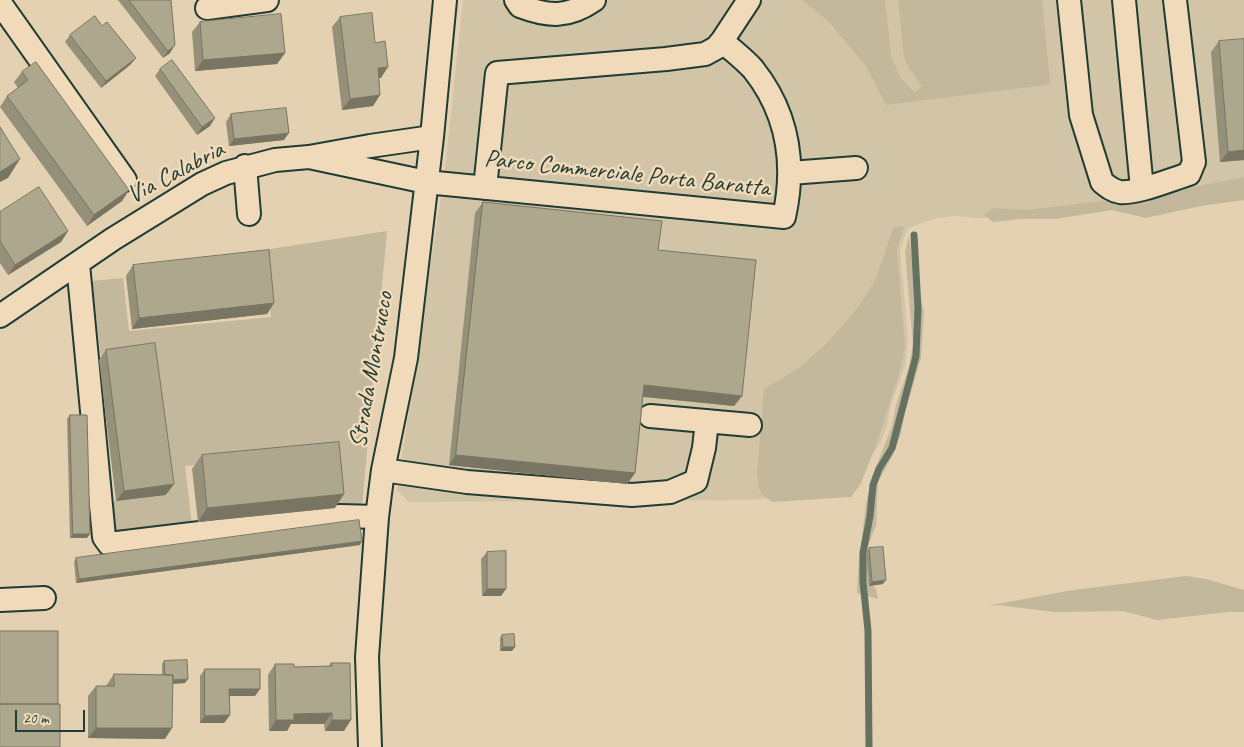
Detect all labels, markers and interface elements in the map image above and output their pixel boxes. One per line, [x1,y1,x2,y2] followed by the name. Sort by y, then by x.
[122,135,230,211] street label: Via Calabria
[483,144,771,204] street label: Parco Commerciale Porta Baratta
[344,290,400,450] street label: Strada Montrucco
[18,700,88,732] scale bar
[23,709,49,728] text: 20 m

